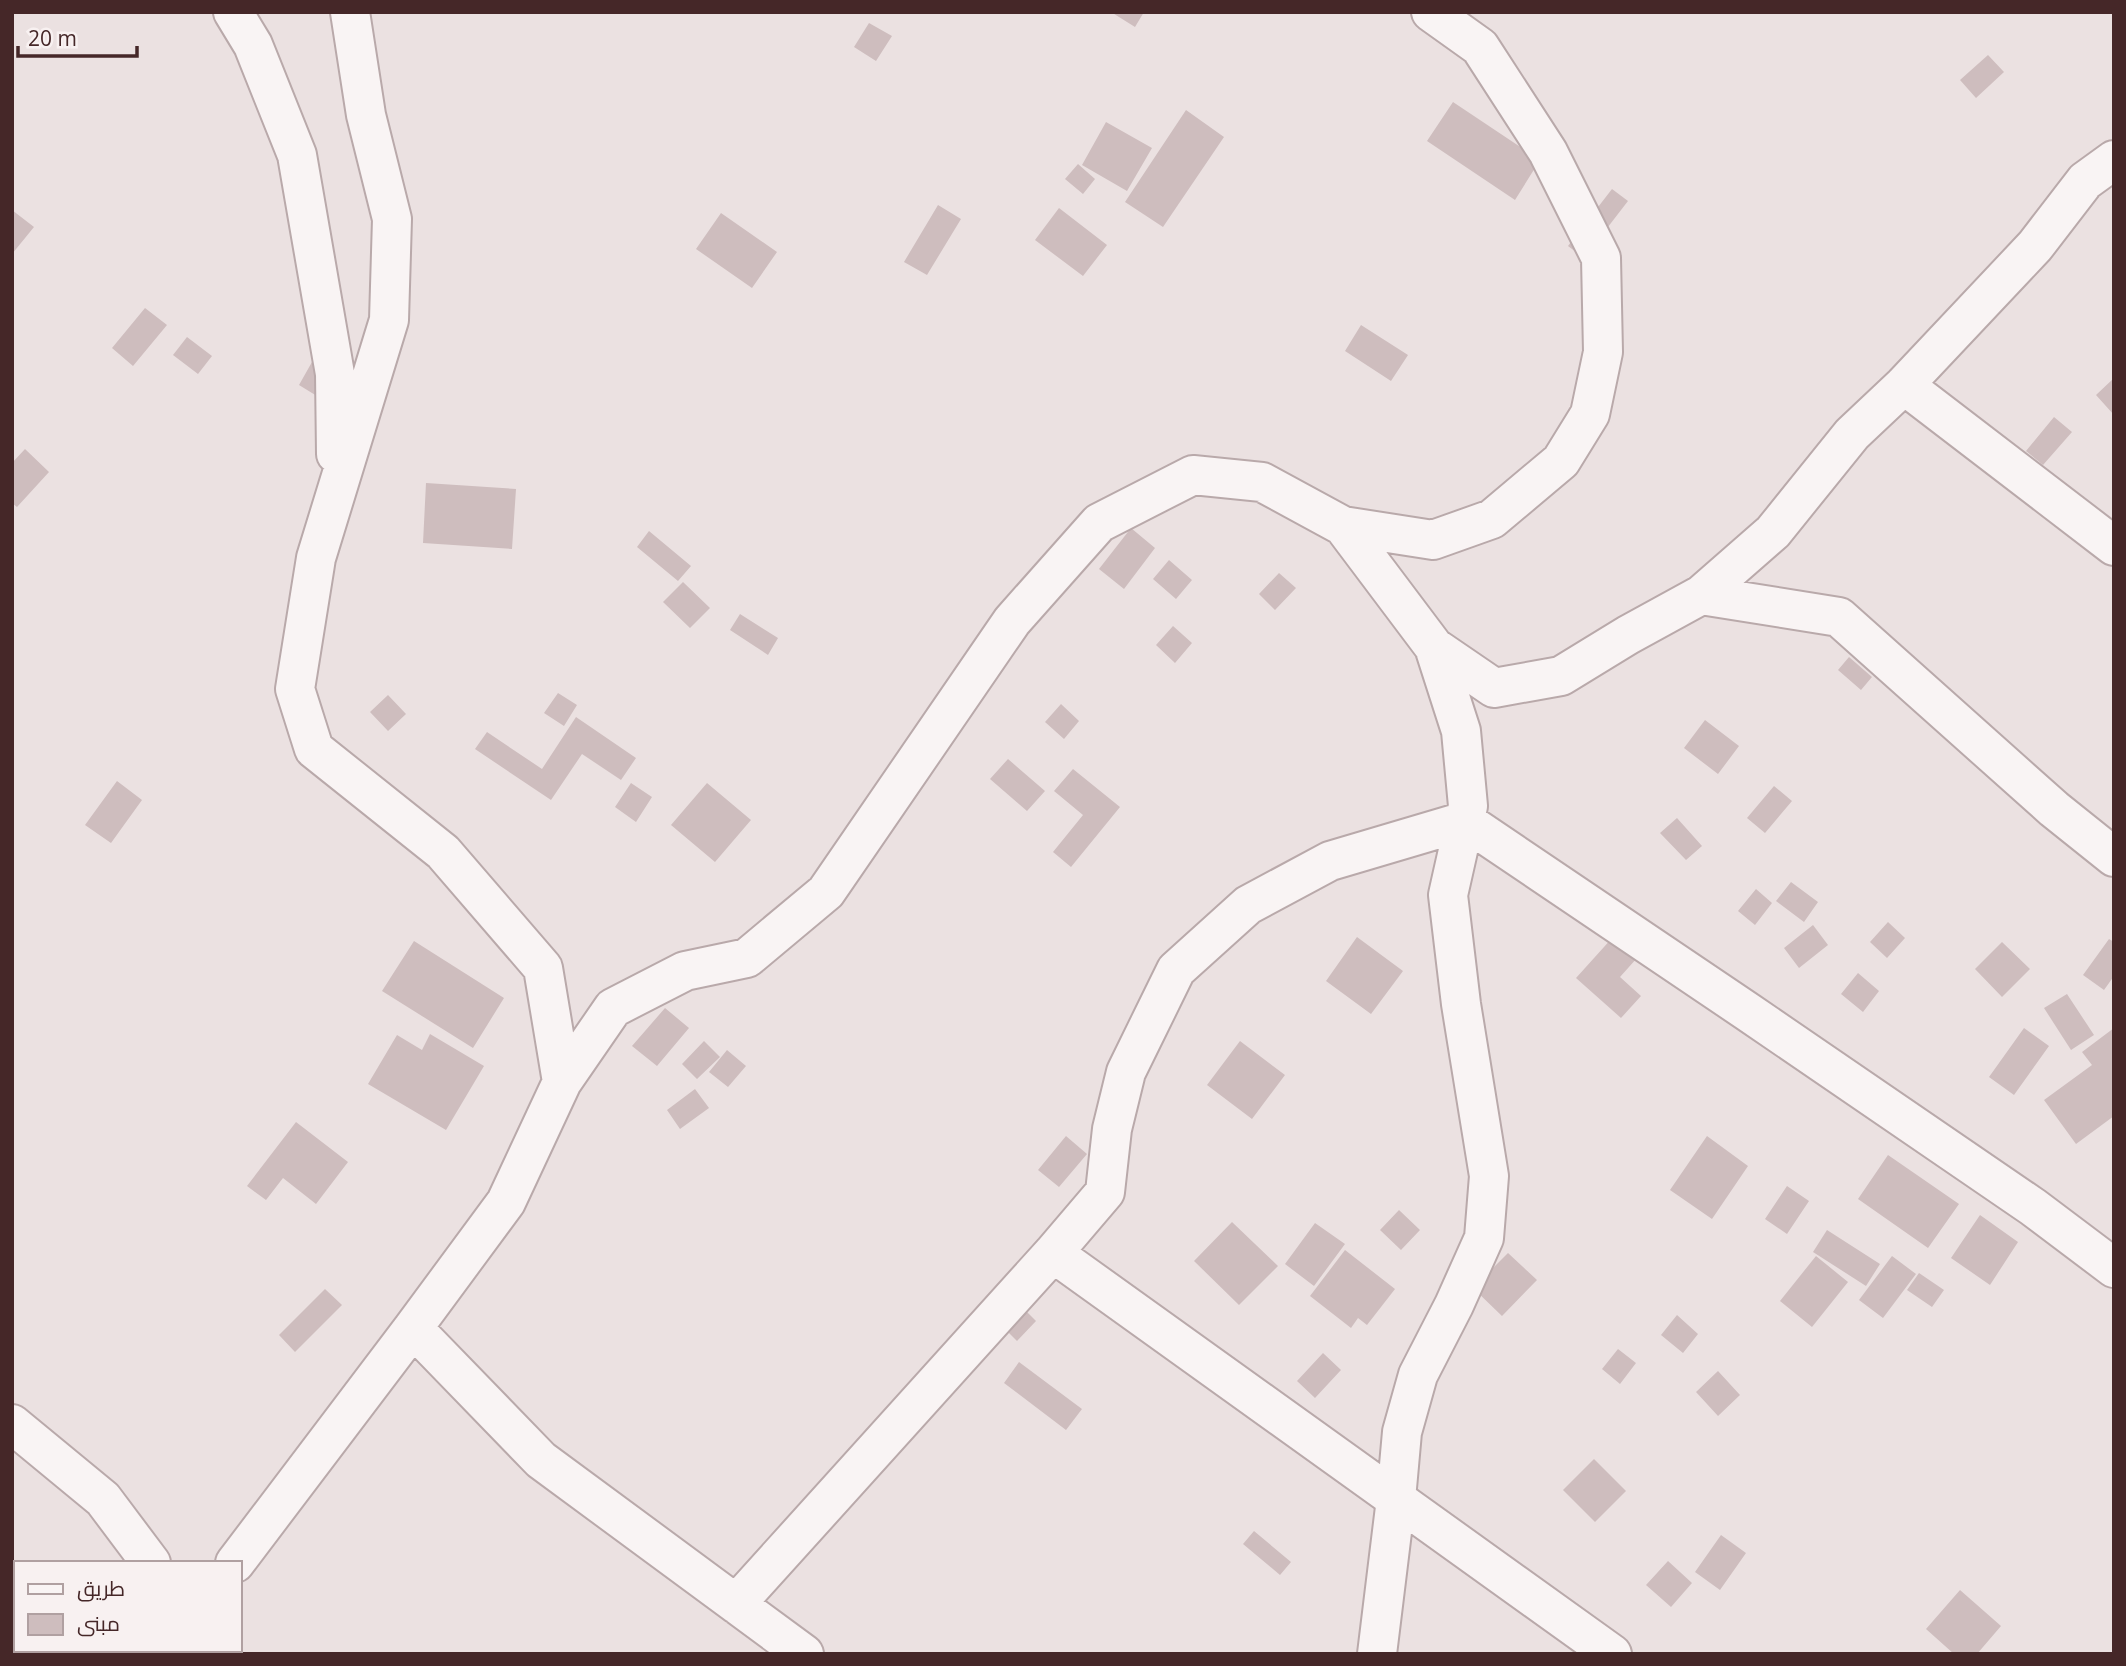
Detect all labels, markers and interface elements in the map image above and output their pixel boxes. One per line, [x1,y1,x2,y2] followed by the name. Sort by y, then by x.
[18,14,136,58] scale bar
[28,24,77,52] text: 20 m
[14,1561,242,1652] legend
[77,1574,125,1602] text: طريق
[77,1609,120,1637] text: مبنى

